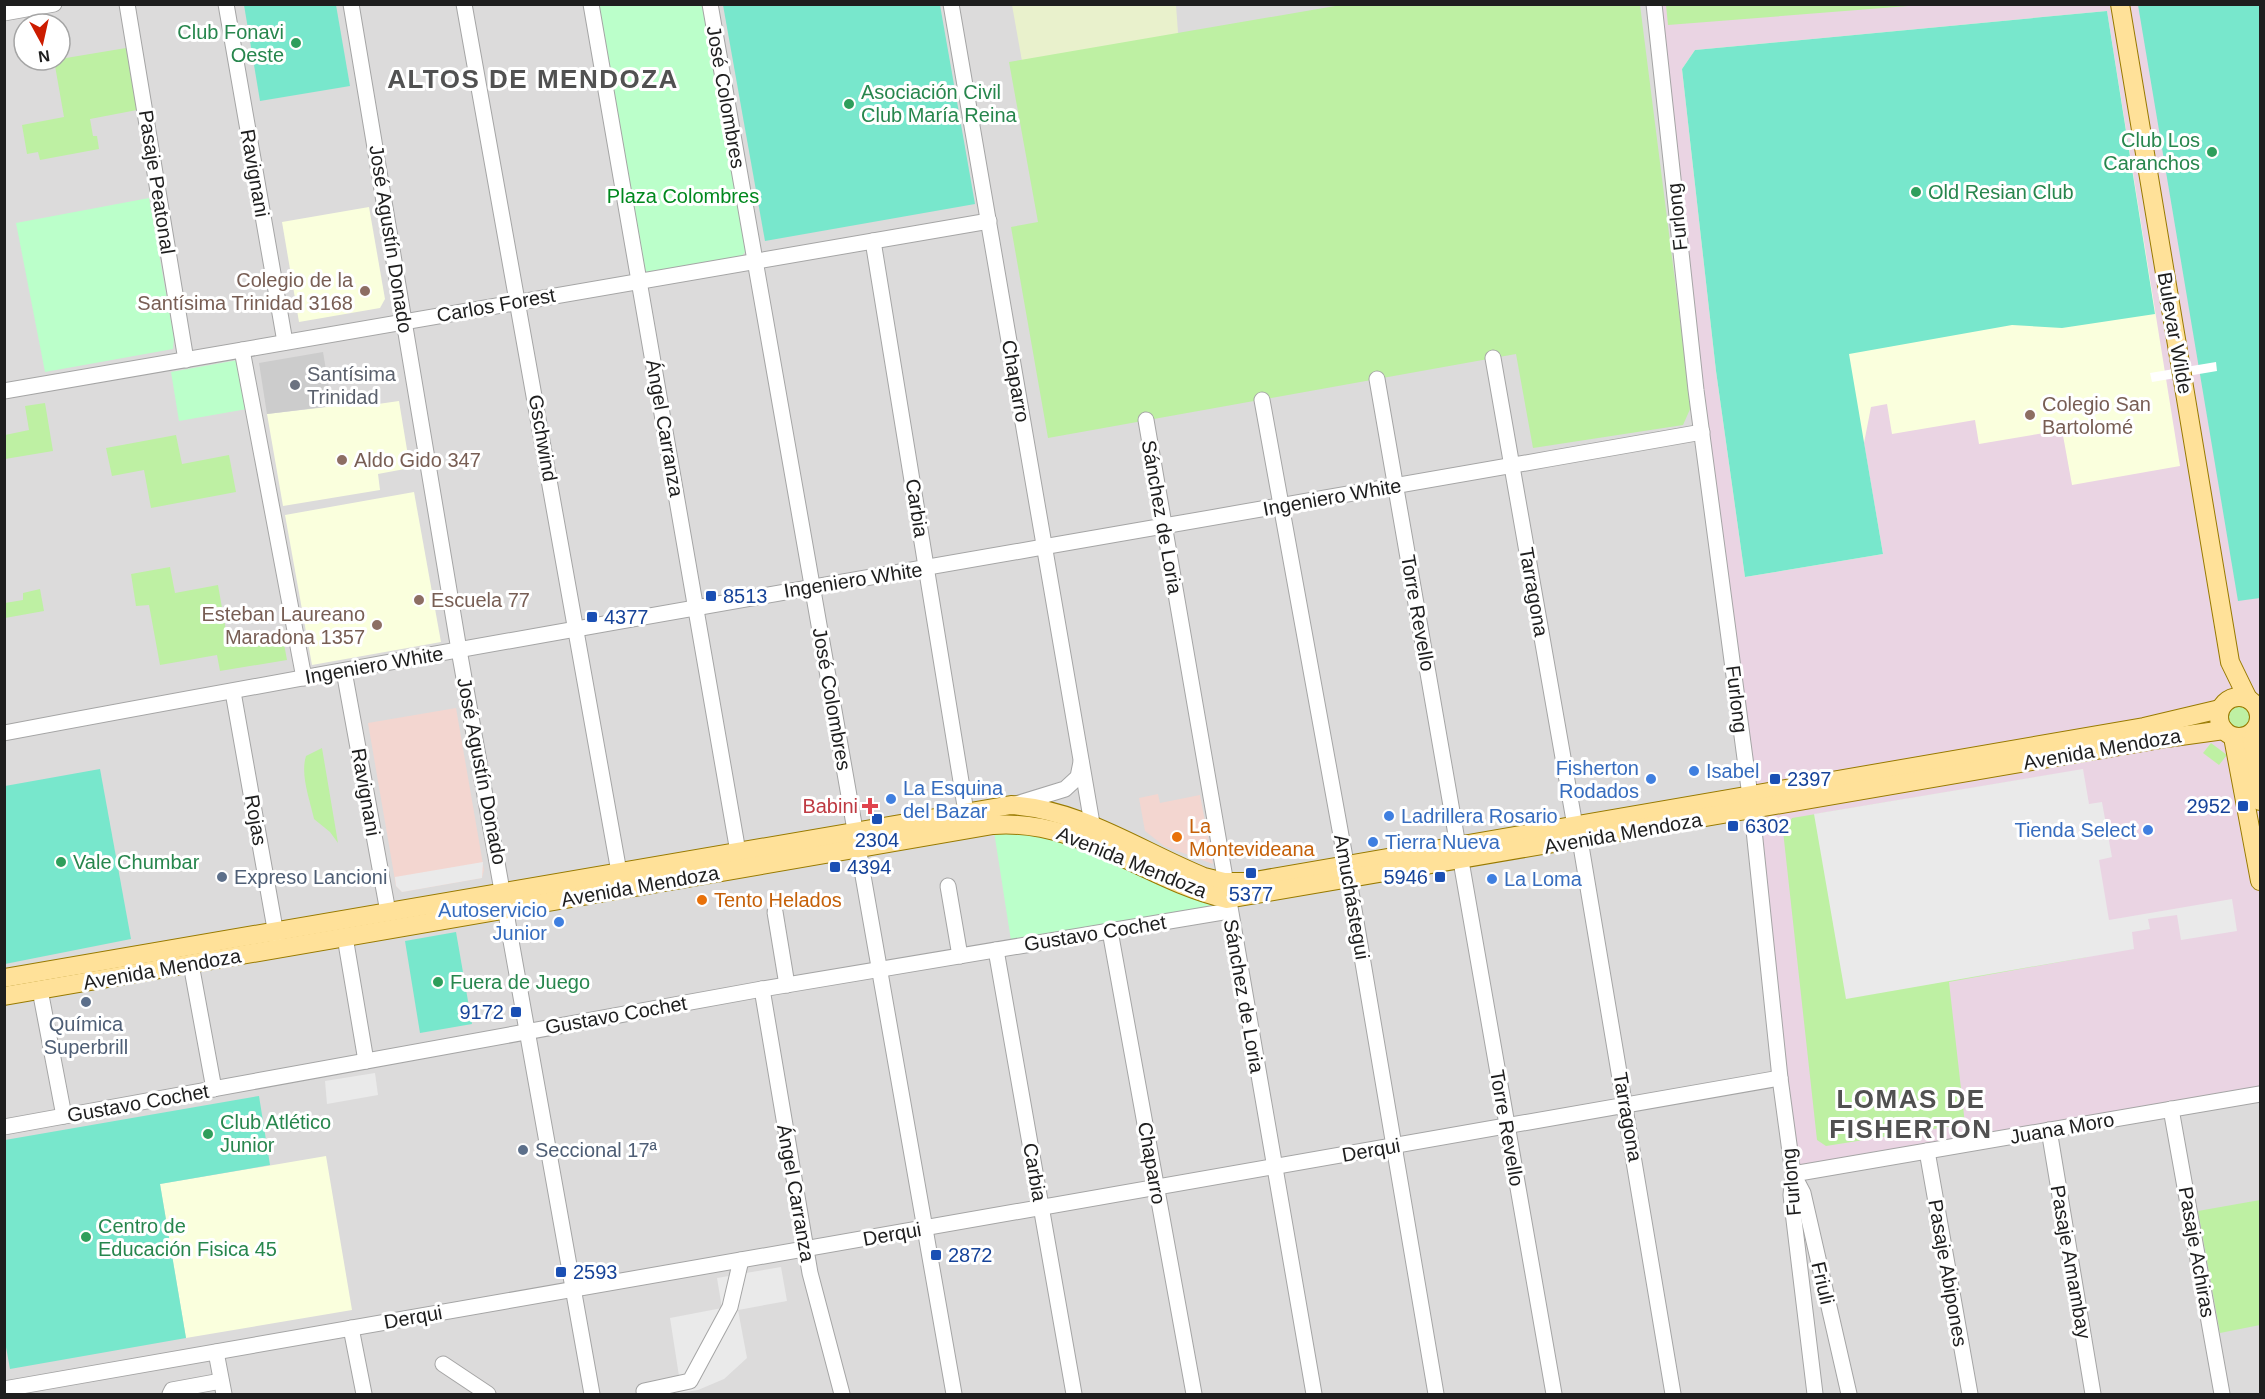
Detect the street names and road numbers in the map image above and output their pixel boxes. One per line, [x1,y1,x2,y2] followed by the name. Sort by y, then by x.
[703,24,749,170] street label: José Colombres
[135,108,179,256] street label: Pasaje Peatonal
[236,127,274,219] street label: Ravignani
[365,143,417,335] street label: José Agustín Donado
[1663,182,1691,252] street label: Furlong
[2153,270,2197,396] street label: Bulevar Wilde
[435,284,557,326] street label: Carlos Forest
[998,338,1034,424] street label: Chaparro
[642,358,688,499] street label: Ángel Carranza
[525,393,561,483] street label: Gschwind
[1138,438,1186,596] street label: Sánchez de Loria
[1261,474,1403,520] street label: Ingeniero White
[902,477,933,540] street label: Carbia
[1515,546,1553,639] street label: Tarragona
[1397,553,1439,673] street label: Torre Revello
[782,558,924,602] street label: Ingeniero White
[809,626,855,772] street label: José Colombres
[303,642,445,688] street label: Ingeniero White
[1722,664,1752,734] street label: Furlong
[453,676,511,866] street label: José Agustín Donado
[2021,724,2183,774] street label: Avenida Mendoza
[347,746,385,838] street label: Ravignani
[241,793,271,847] street label: Rojas
[1542,808,1704,858] street label: Avenida Mendoza
[1054,822,1211,902] street label: Avenida Mendoza
[1330,833,1374,961] street label: Amuchástegui
[559,861,721,911] street label: Avenida Mendoza
[1022,911,1168,955] street label: Gustavo Cochet
[1220,917,1268,1075] street label: Sánchez de Loria
[81,944,243,994] street label: Avenida Mendoza
[543,992,689,1038] street label: Gustavo Cochet
[1486,1068,1528,1188] street label: Torre Revello
[1609,1071,1647,1164] street label: Tarragona
[65,1080,211,1126] street label: Gustavo Cochet
[2008,1108,2116,1148] street label: Juana Moro
[1134,1120,1170,1206] street label: Chaparro
[773,1123,819,1264] street label: Ángel Carranza
[1340,1134,1402,1166] street label: Derqui
[1019,1141,1051,1204] street label: Carbia
[1777,1147,1805,1217] street label: Furlong
[2047,1183,2095,1341] street label: Pasaje Amambay
[2175,1185,2219,1319] street label: Pasaje Achiras
[1924,1198,1972,1348] street label: Pasaje Abipones
[861,1218,923,1250] street label: Derqui
[1807,1259,1839,1307] street label: Friuli
[382,1301,444,1333] street label: Derqui

